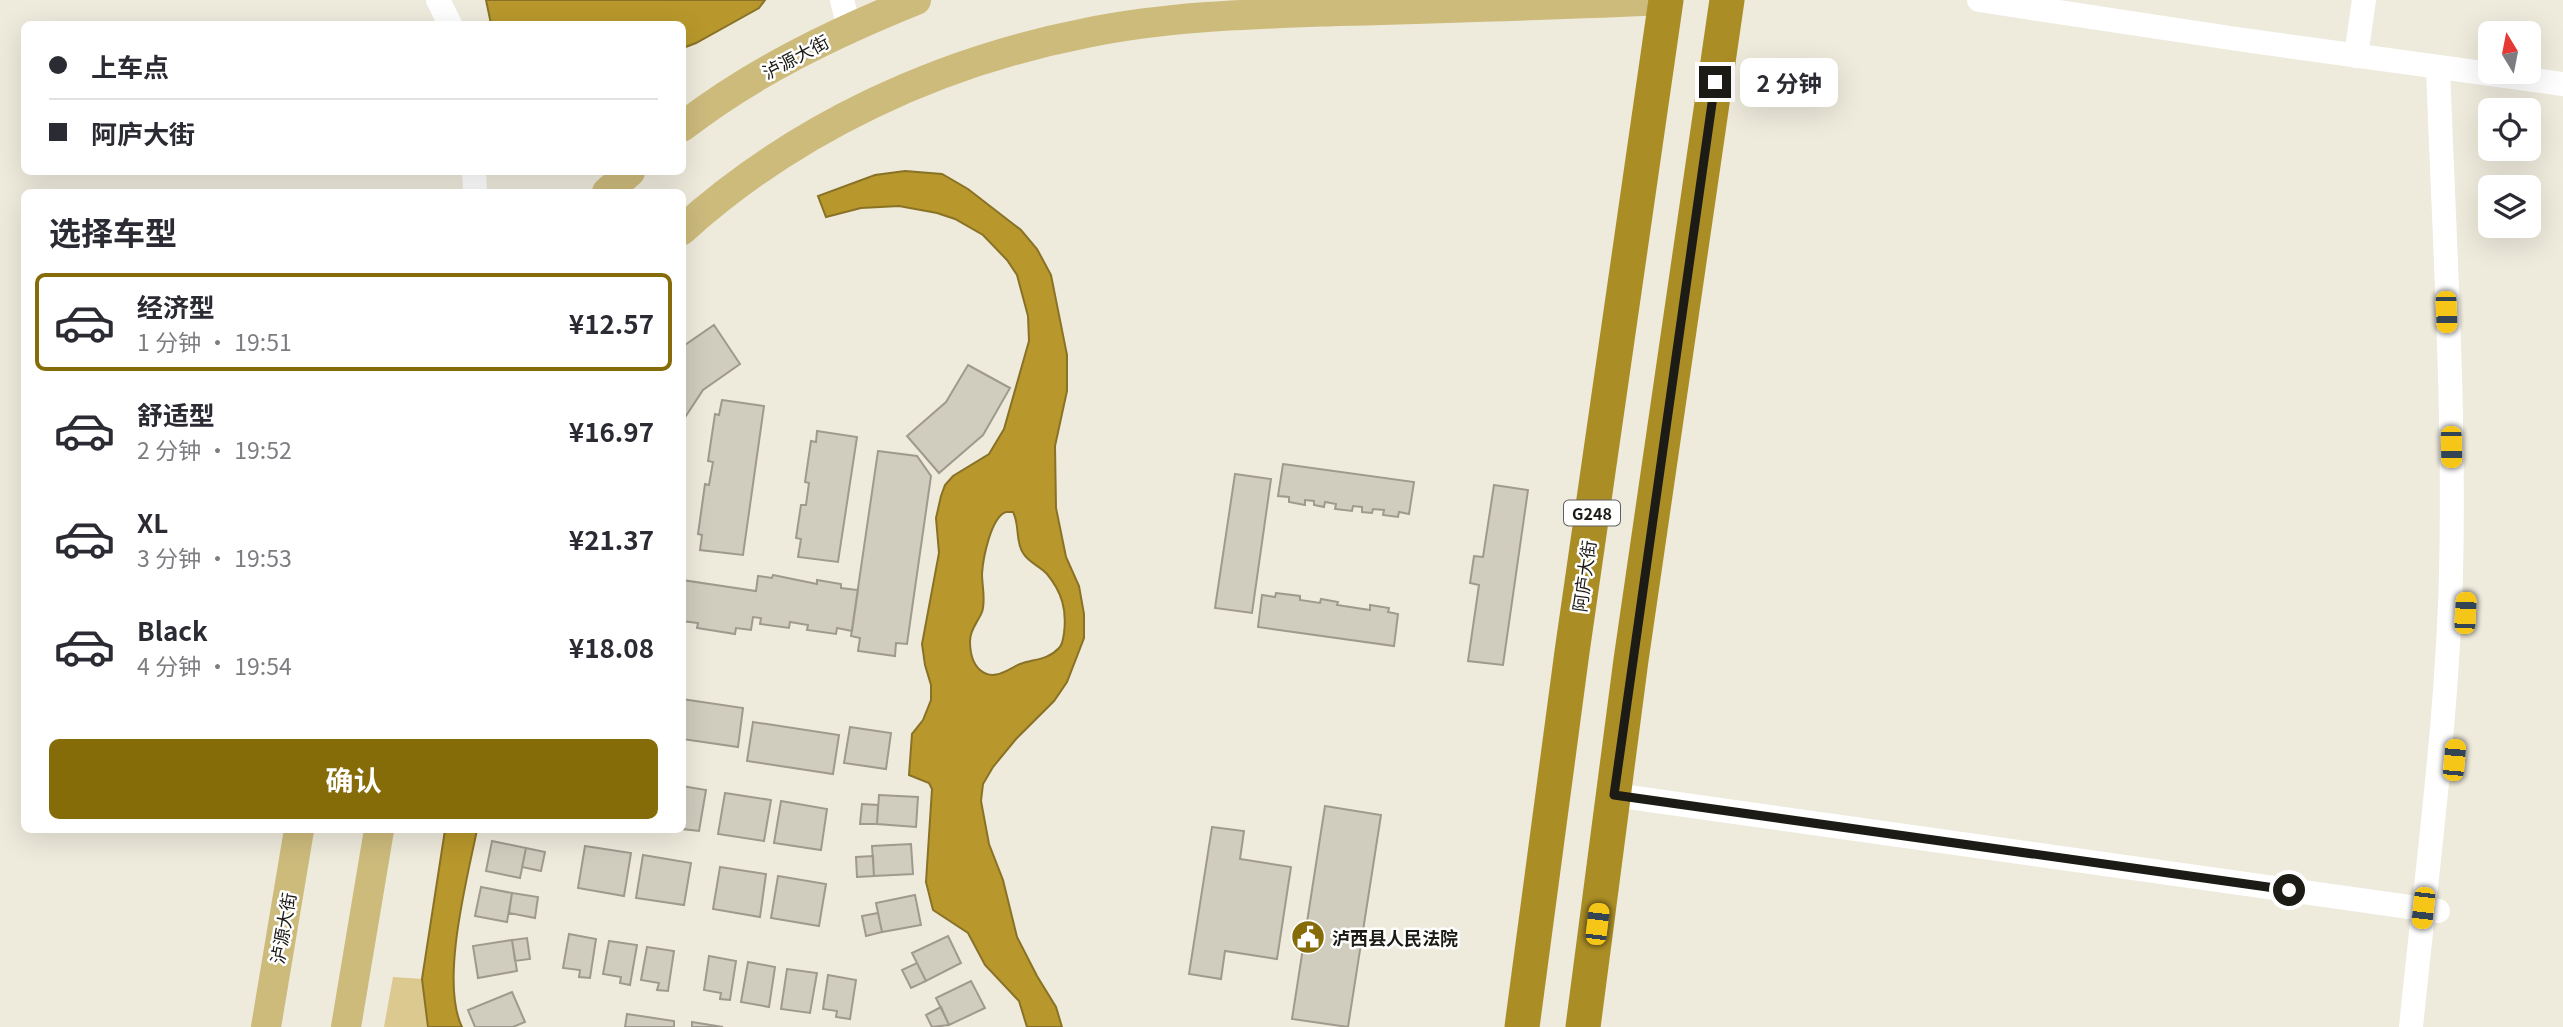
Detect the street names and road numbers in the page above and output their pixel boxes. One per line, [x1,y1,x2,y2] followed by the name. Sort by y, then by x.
[757,28,833,84] street label: 泸源大街
[1564,500,1620,526] road number: G248
[1565,539,1601,613] street label: 阿庐大街
[263,890,301,966] street label: 泸源大街

